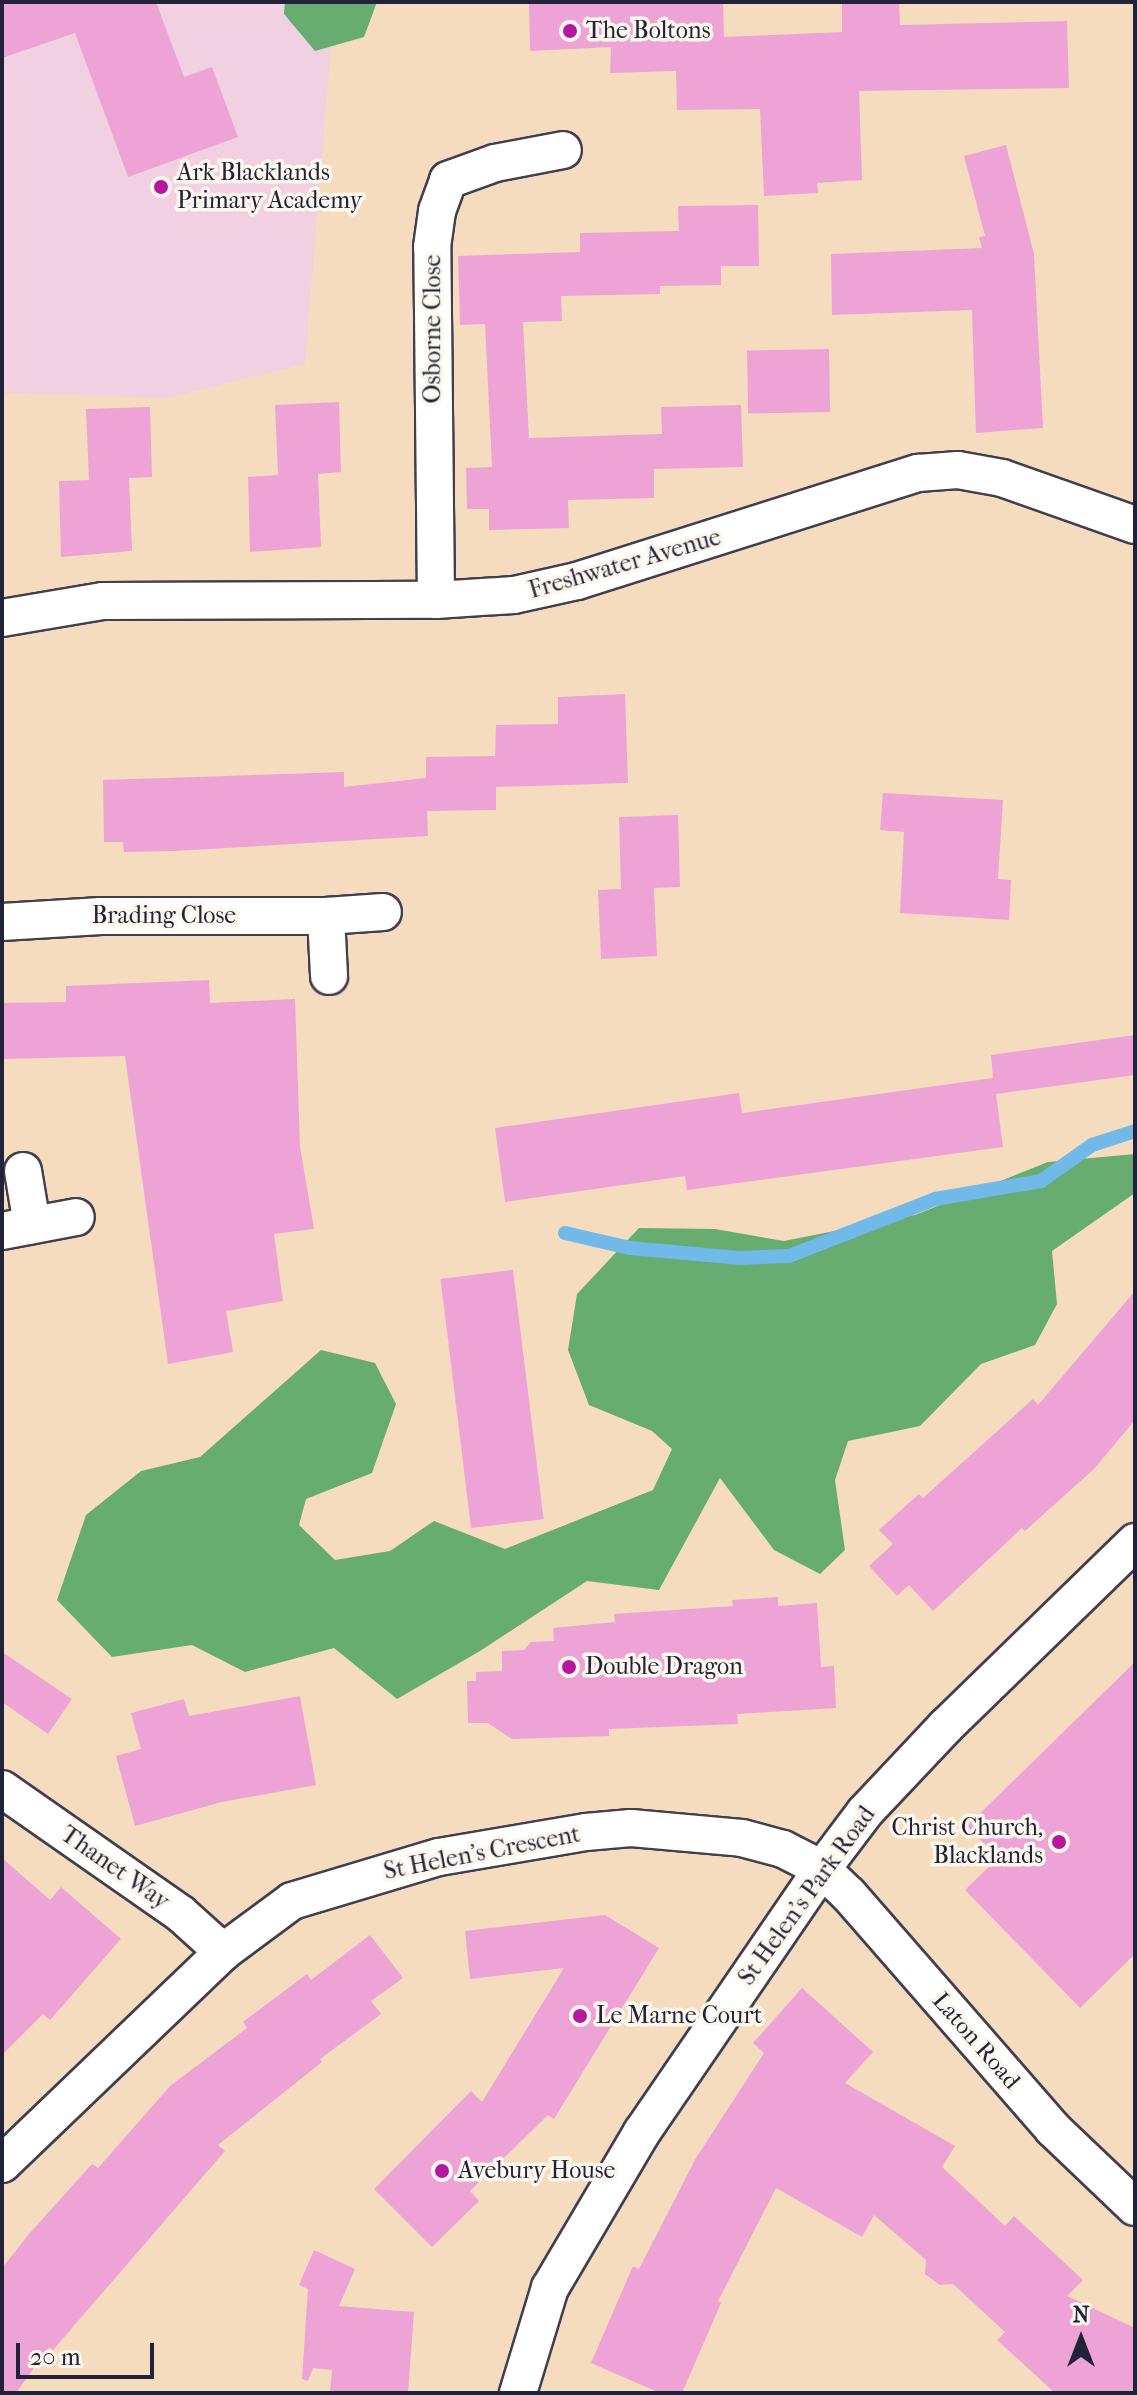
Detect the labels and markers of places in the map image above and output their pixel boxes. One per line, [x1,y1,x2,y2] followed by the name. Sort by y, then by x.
[586,17,710,45] place label: The Boltons
[561,22,579,40] marker: The Boltons
[177,159,362,215] place label: Ark Blacklands Primary Academy
[152,178,170,196] marker: Ark Blacklands Primary Academy
[585,1653,743,1681] place label: Double Dragon
[560,1658,578,1676] marker: Double Dragon
[892,1814,1043,1870] place label: Christ Church, Blacklands
[1050,1833,1068,1851] marker: Christ Church, Blacklands
[596,2002,762,2030] place label: Le Marne Court
[571,2007,589,2025] marker: Le Marne Court
[458,2157,615,2185] place label: Avebury House
[433,2162,451,2180] marker: Avebury House

